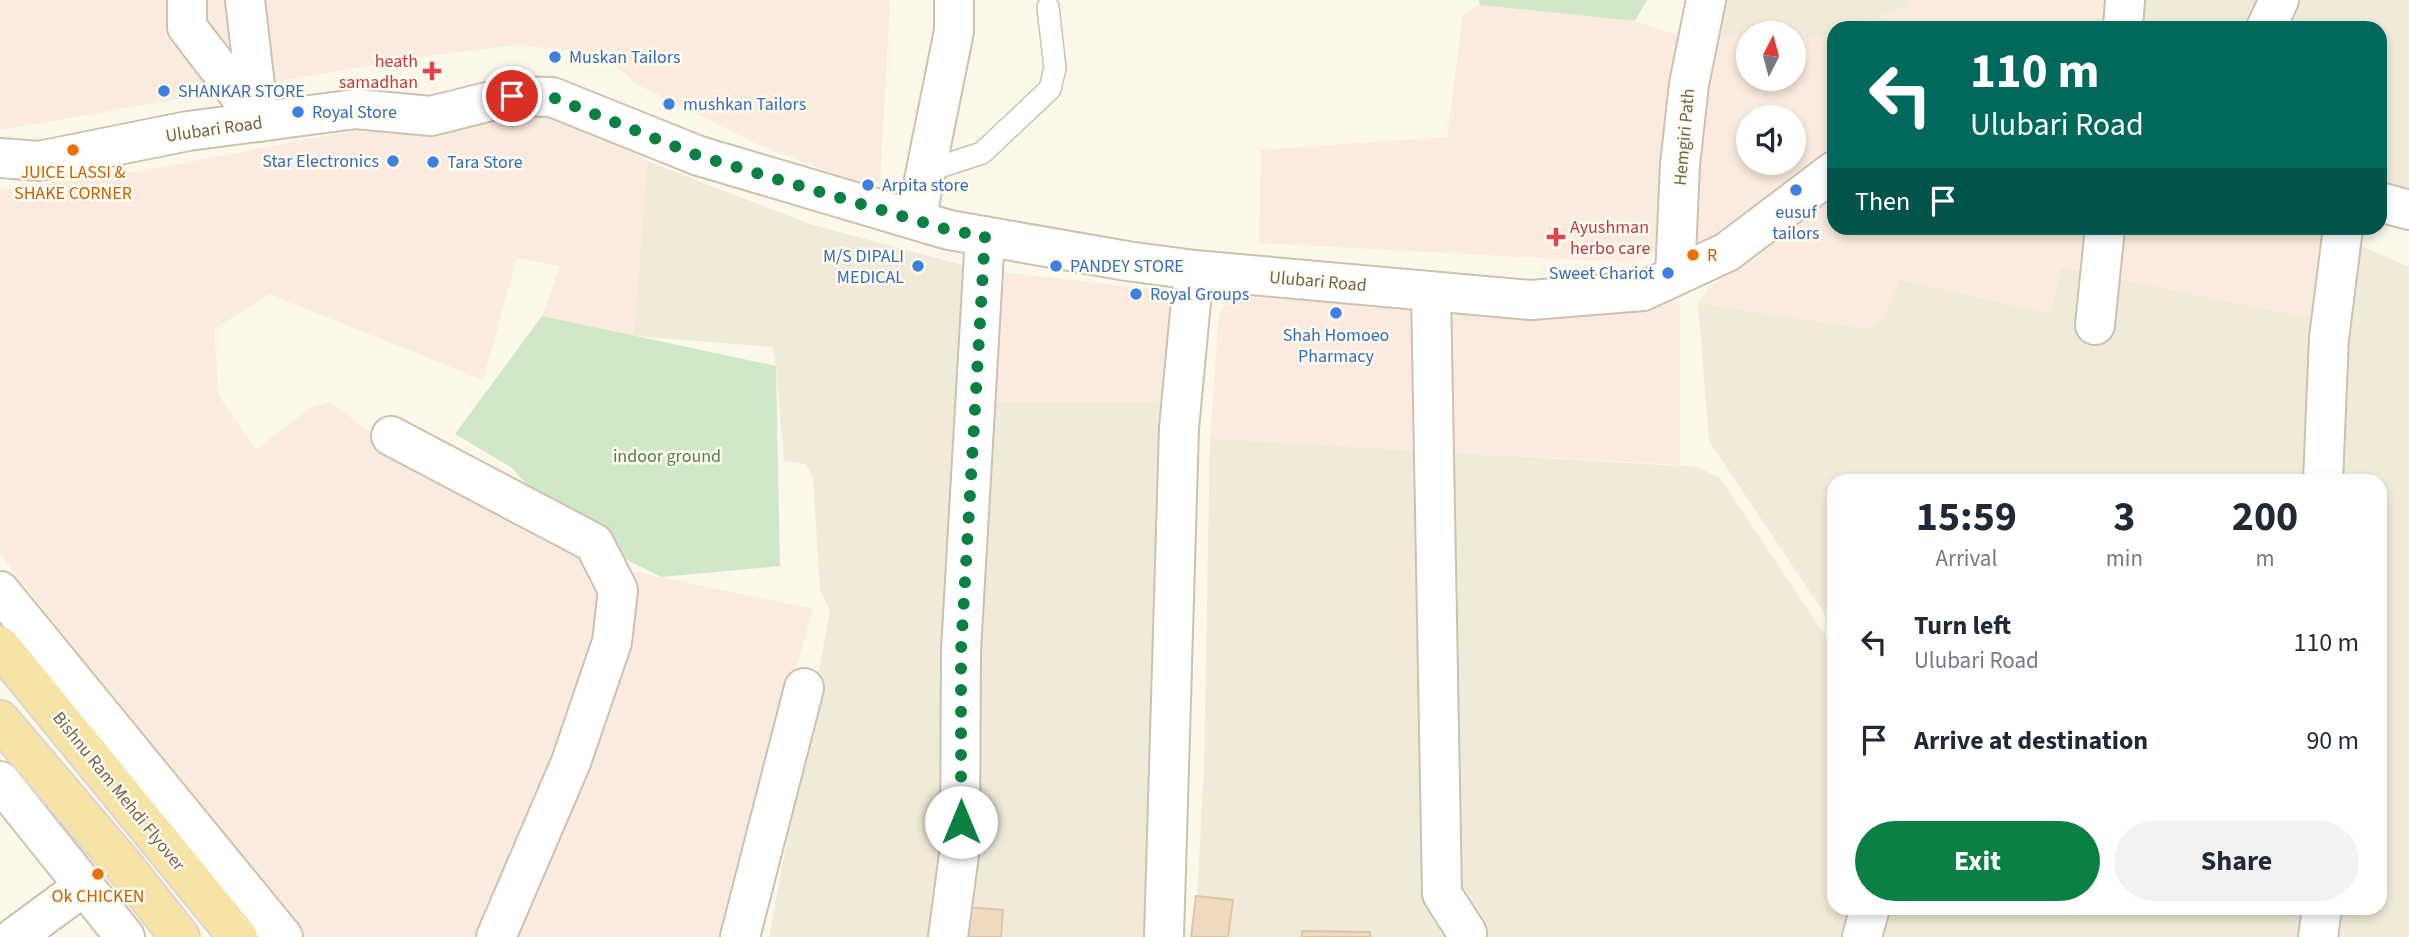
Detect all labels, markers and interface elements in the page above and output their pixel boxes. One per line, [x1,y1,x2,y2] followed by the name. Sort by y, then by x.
[1736,21,1806,91] north arrow
[1736,21,1806,175] map controls
[1970,37,2099,107] text: 110 m
[569,45,681,70] place label: Muskan Tailors
[339,49,418,95] place label: heath samadhan
[547,49,563,65] marker: Muskan Tailors
[1855,49,1946,140] icon: left
[424,63,440,79] marker: heath samadhan
[482,66,542,126] pin
[493,77,531,115] icon: arrive
[178,79,305,104] place label: SHANKAR STORE
[156,83,172,99] marker: SHANKAR STORE
[1668,87,1701,187] street label: Hemgiri Path
[683,92,806,117] place label: mushkan Tailors
[661,96,677,112] marker: mushkan Tailors
[312,100,397,125] place label: Royal Store
[1970,102,2144,148] text: Ulubari Road
[290,104,306,120] marker: Royal Store
[1736,105,1806,175] button: sound
[164,110,264,149] street label: Ulubari Road
[65,142,81,158] marker: JUICE LASSI & SHAKE CORNER
[262,149,379,174] place label: Star Electronics
[447,150,523,175] place label: Tara Store
[385,153,401,169] marker: Star Electronics
[425,154,441,170] marker: Tara Store
[14,160,132,206] place label: JUICE LASSI & SHAKE CORNER
[882,173,969,198] place label: Arpita store
[860,177,876,193] marker: Arpita store
[1788,182,1804,198] marker: eusuf tailors
[1924,182,1962,220] icon: arrive
[1855,183,1910,220] text: Then
[1772,200,1820,246] place label: eusuf tailors
[1570,215,1650,261] place label: Ayushman herbo care
[1548,229,1564,245] marker: Ayushman herbo care
[1707,243,1717,268] place label: R
[823,244,904,290] place label: M/S DIPALI MEDICAL
[1685,247,1701,263] marker: R
[1070,254,1184,279] place label: PANDEY STORE
[910,258,926,274] marker: M/S DIPALI MEDICAL
[1048,258,1064,274] marker: PANDEY STORE
[1549,261,1654,286] place label: Sweet Chariot
[1268,265,1368,298] street label: Ulubari Road
[1660,265,1676,281] marker: Sweet Chariot
[1150,282,1249,307] place label: Royal Groups
[1128,286,1144,302] marker: Royal Groups
[1328,305,1344,321] marker: Shah Homoeo Pharmacy
[1283,323,1389,369] place label: Shah Homoeo Pharmacy
[613,444,721,469] park label: indoor ground
[1916,487,2017,547] text: 15:59
[2113,487,2135,547] text: 3
[2232,487,2298,547] text: 200
[1935,542,1997,575] text: Arrival
[2106,542,2143,575] text: min
[2255,542,2275,575] text: m
[1914,607,2011,644] text: Turn left
[1855,623,1893,661] icon: left
[2293,624,2359,661] text: 110 m
[1914,644,2039,677] text: Ulubari Road
[47,706,191,877] street label: Bishnu Ram Mehdi Flyover
[1855,721,1893,759] icon: arrive
[1914,722,2148,759] text: Arrive at destination
[2306,722,2359,759] text: 90 m
[924,785,998,859] position arrow
[1855,821,2100,901] button: Exit
[2114,821,2359,901] button: Share
[90,866,106,882] marker: Ok CHICKEN
[51,884,145,909] place label: Ok CHICKEN

